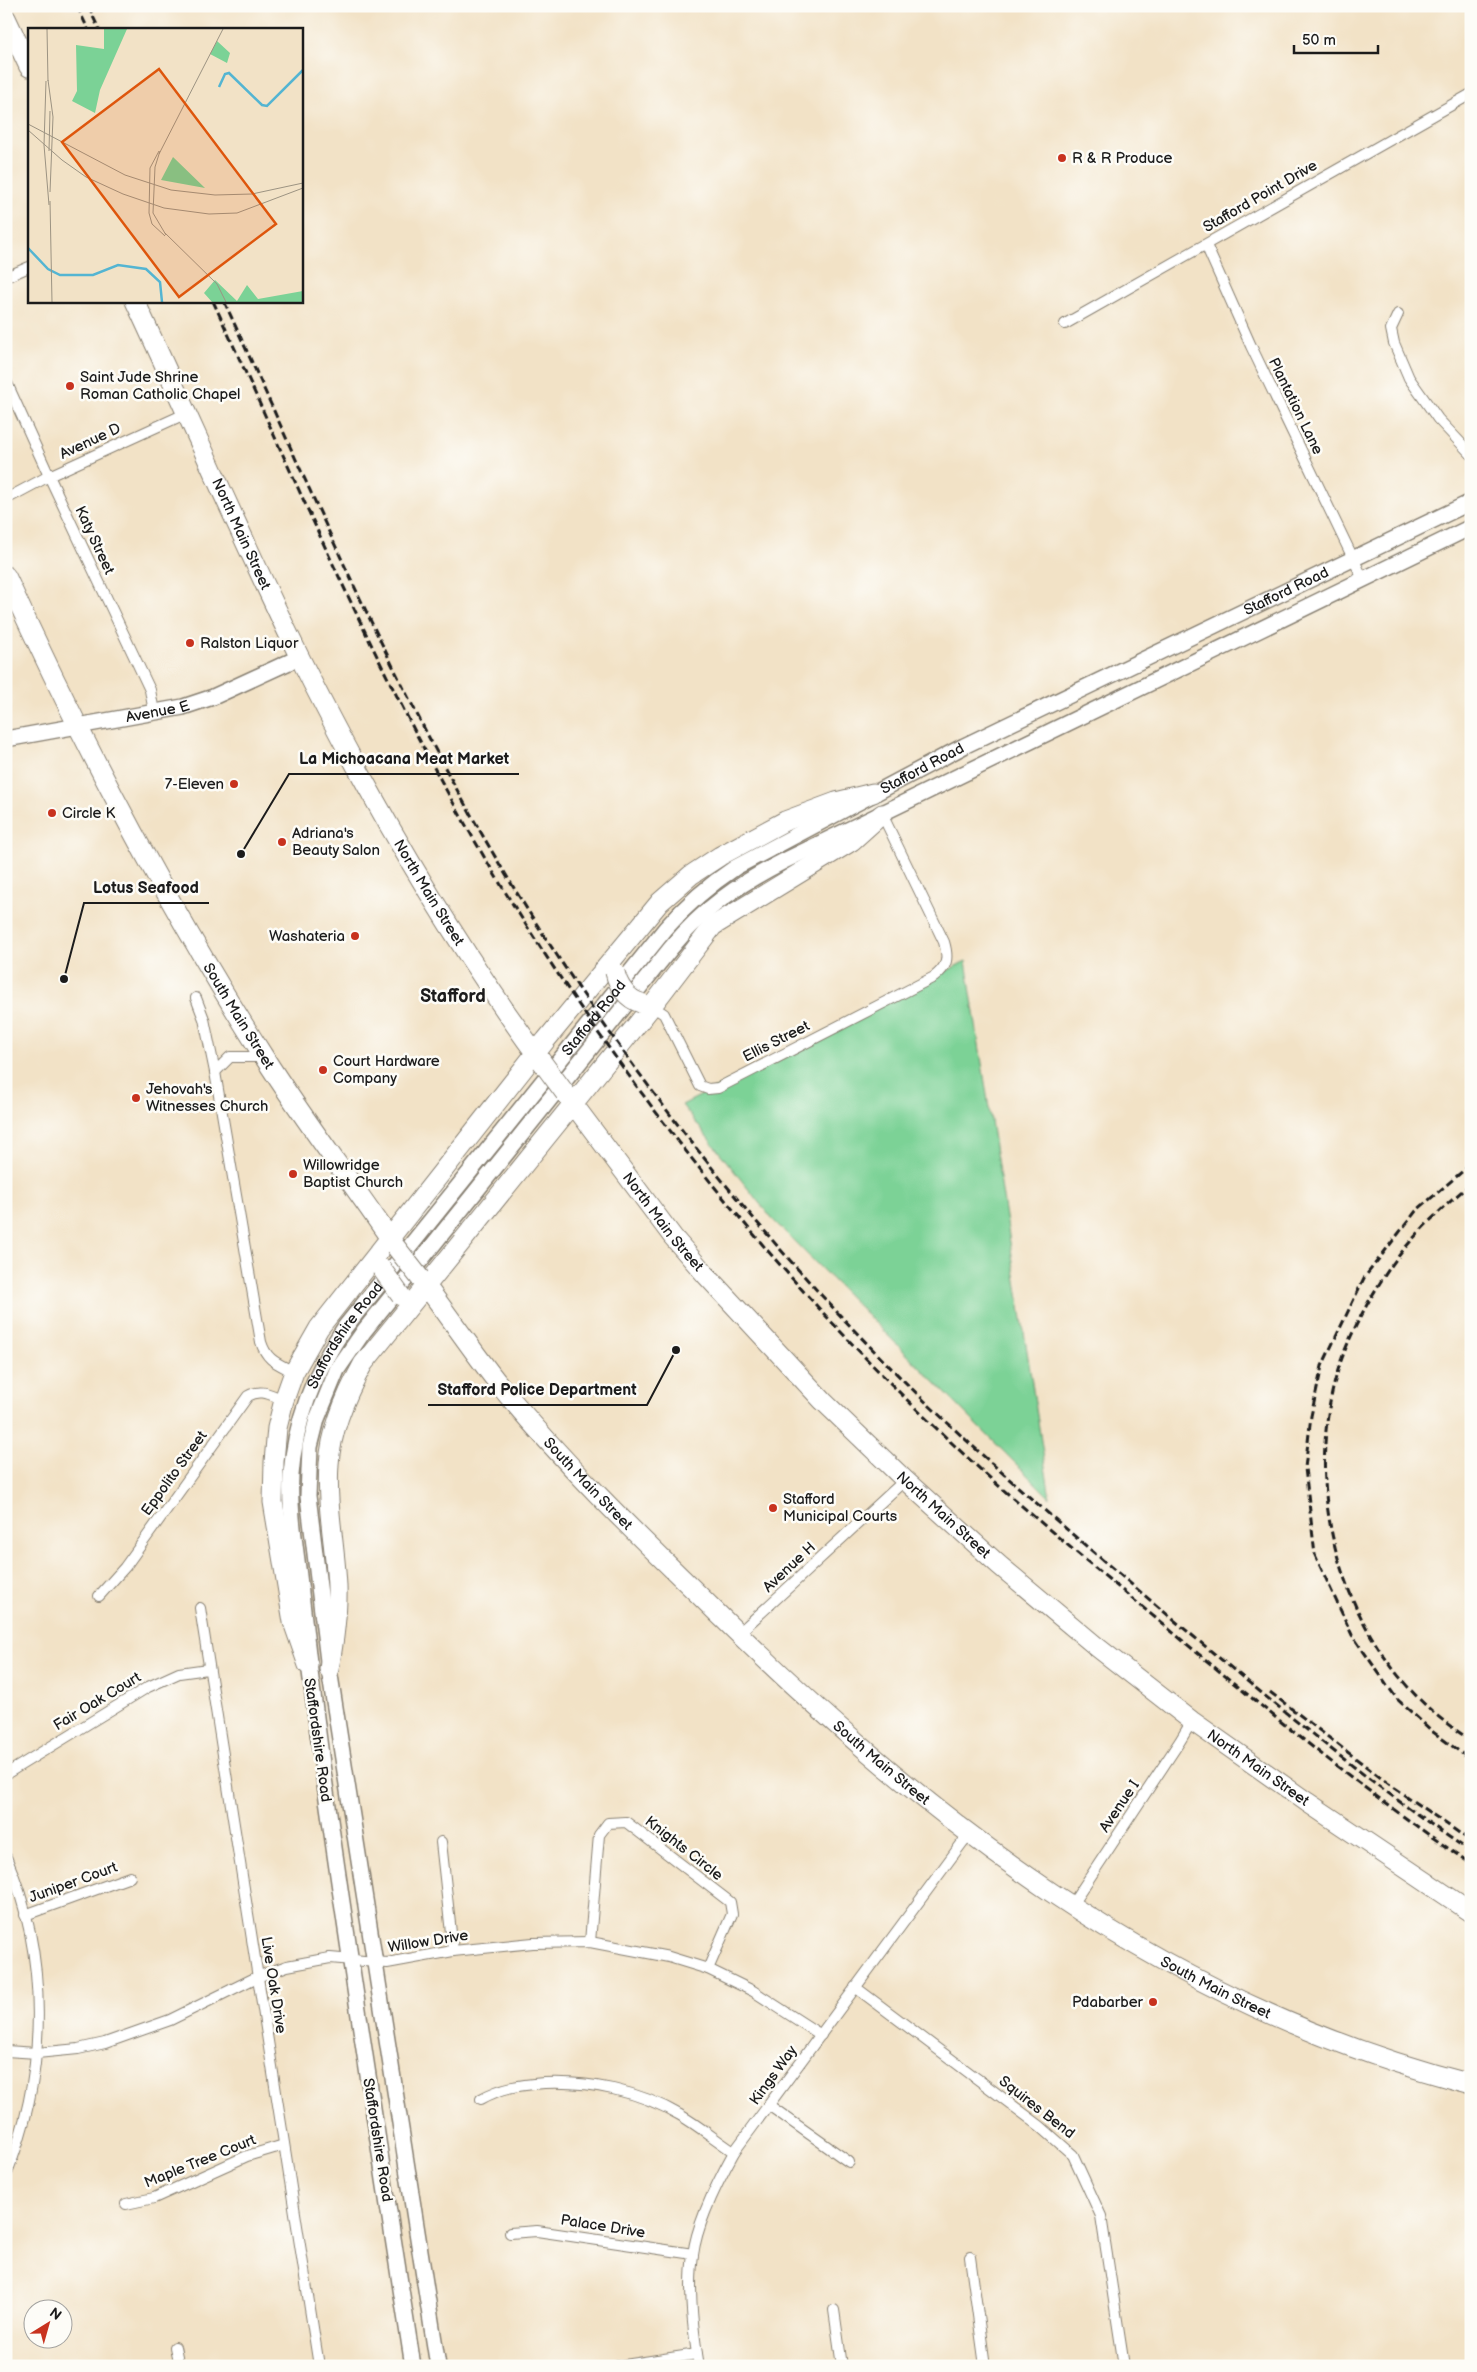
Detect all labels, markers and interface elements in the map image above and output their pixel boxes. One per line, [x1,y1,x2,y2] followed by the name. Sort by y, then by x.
[1294,22,1378,54] scale bar
[28,28,302,302] inset map
[1302,31,1336,50] text: 50 m
[1072,149,1172,168] place label: R & R Produce
[1056,152,1068,164] marker: R & R Produce
[1200,156,1321,237] street label: Stafford Point Drive
[1264,355,1327,458] street label: Plantation Lane
[80,368,240,404] place label: Saint Jude Shrine Roman Catholic Chapel
[64,380,76,392] marker: Saint Jude Shrine Roman Catholic Chapel
[57,419,124,464] street label: Avenue D
[207,475,275,593] street label: North Main Street
[70,503,119,578] street label: Katy Street
[1241,563,1332,620] street label: Stafford Road
[200,634,299,653] place label: Ralston Liquor
[184,637,196,649] marker: Ralston Liquor
[124,696,192,727] street label: Avenue E
[877,739,967,799] street label: Stafford Road
[289,743,519,774] callout: La Michoacana Meat Market
[299,750,510,769] text: La Michoacana Meat Market
[165,775,224,794] place label: 7-Eleven
[228,778,240,790] marker: 7-Eleven
[62,804,115,823] place label: Circle K
[46,807,58,819] marker: Circle K
[292,824,380,860] place label: Adriana's Beauty Salon
[276,836,288,848] marker: Adriana's Beauty Salon
[389,836,468,950] street label: North Main Street
[84,872,209,903] callout: Lotus Seafood
[93,879,199,898] text: Lotus Seafood
[269,927,345,946] place label: Washateria
[349,930,361,942] marker: Washateria
[198,960,278,1073] street label: South Main Street
[558,976,630,1060] street label: Stafford Road
[420,986,486,1007] district label: Stafford
[740,1016,813,1066] street label: Ellis Street
[333,1052,440,1088] place label: Court Hardware Company
[317,1064,329,1076] marker: Court Hardware Company
[146,1080,268,1116] place label: Jehovah's Witnesses Church
[130,1092,142,1104] marker: Jehovah's Witnesses Church
[303,1156,403,1192] place label: Willowridge Baptist Church
[287,1168,299,1180] marker: Willowridge Baptist Church
[618,1169,708,1276] street label: North Main Street
[303,1278,388,1392] street label: Staffordshire Road
[428,1374,647,1405] callout: Stafford Police Department
[437,1381,637,1400] text: Stafford Police Department
[137,1427,212,1519] street label: Eppolito Street
[539,1434,637,1535] street label: South Main Street
[892,1468,995,1563] street label: North Main Street
[783,1490,898,1526] place label: Stafford Municipal Courts
[767,1502,779,1514] marker: Stafford Municipal Courts
[759,1538,820,1597] street label: Avenue H
[50,1668,145,1735] street label: Fair Oak Court
[299,1677,336,1803] street label: Staffordshire Road
[829,1717,934,1810] street label: South Main Street
[1203,1725,1313,1811] street label: North Main Street
[1095,1776,1144,1836] street label: Avenue I
[641,1812,727,1885] street label: Knights Circle
[26,1858,120,1907] street label: Juniper Court
[387,1926,470,1957] street label: Willow Drive
[256,1935,291,2035] street label: Live Oak Drive
[1157,1952,1274,2023] street label: South Main Street
[1072,1993,1144,2012] place label: Pdabarber
[1147,1996,1159,2008] marker: Pdabarber
[745,2042,802,2109] street label: Kings Way
[995,2072,1079,2143] street label: Squires Bend
[358,2077,397,2203] street label: Staffordshire Road
[142,2130,259,2192] street label: Maple Tree Court
[559,2210,647,2243] street label: Palace Drive
[22,2300,72,2350] north arrow
[46,2304,65,2324] text: N

